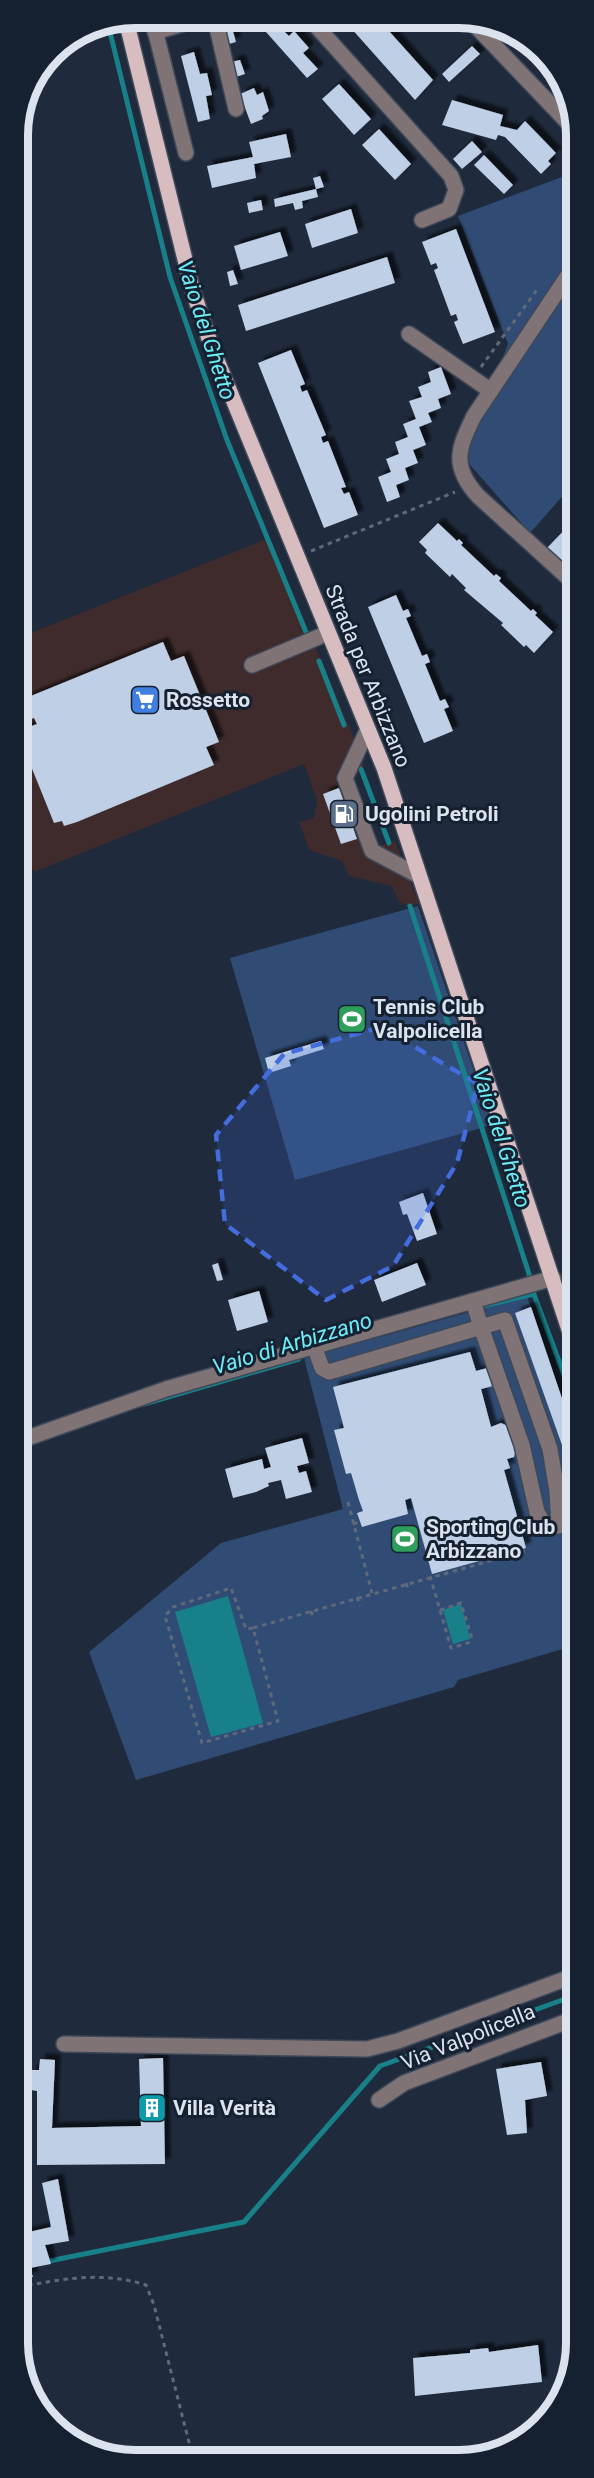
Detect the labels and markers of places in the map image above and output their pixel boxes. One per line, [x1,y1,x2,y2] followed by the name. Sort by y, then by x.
[129,684,161,716] supermarket icon: Rossetto
[166,688,250,712] place label: Rossetto
[328,798,360,830] fuel station icon: Ugolini Petroli
[365,802,499,826] place label: Ugolini Petroli
[373,995,485,1043] place label: Tennis Club Valpolicella
[336,1003,368,1035] sports icon: Tennis Club Valpolicella
[426,1515,556,1563] place label: Sporting Club Arbizzano
[389,1523,421,1555] sports icon: Sporting Club Arbizzano
[136,2092,168,2124] building icon: Villa Verità
[173,2096,276,2120] place label: Villa Verità

